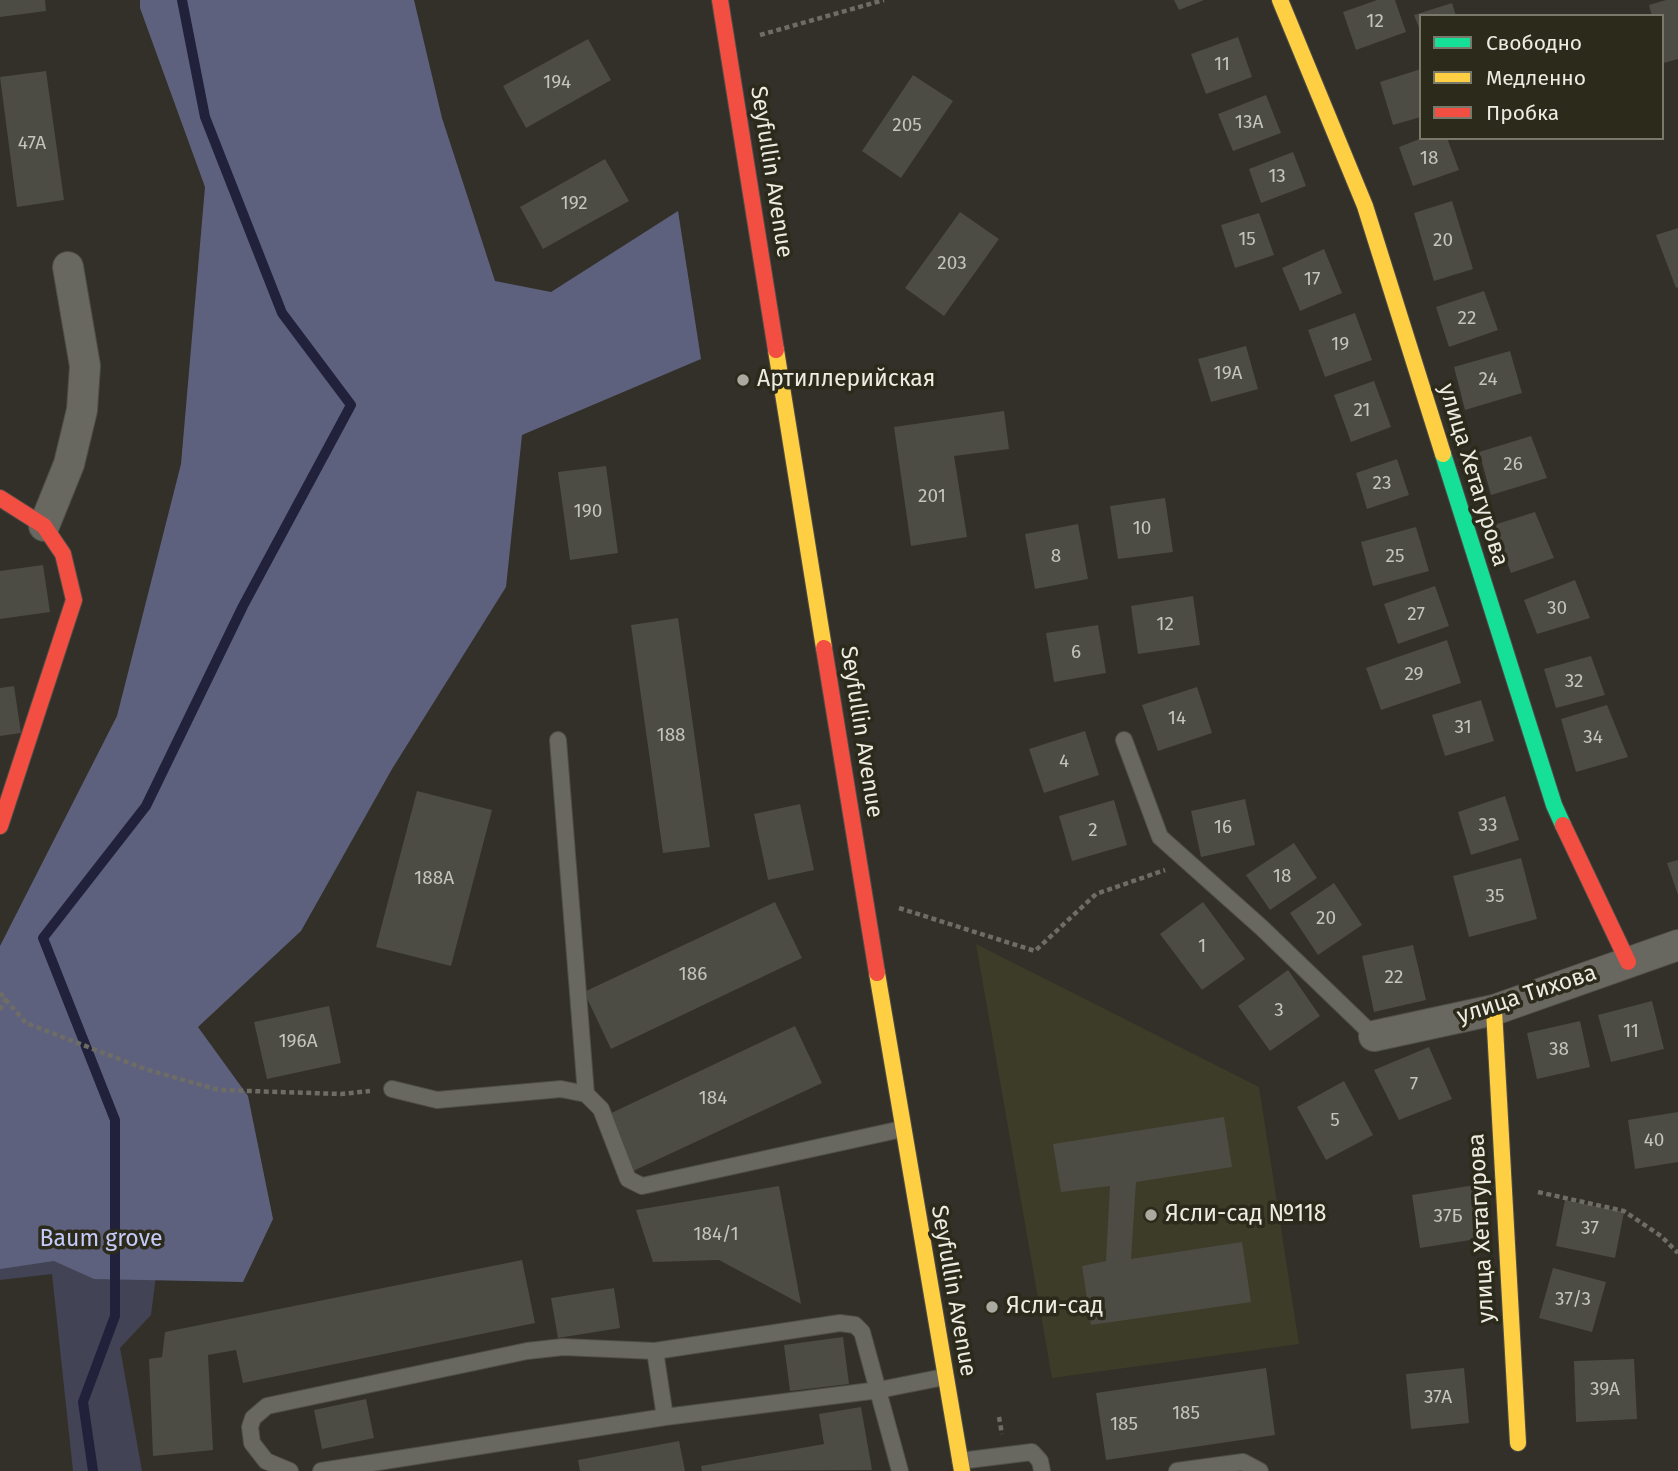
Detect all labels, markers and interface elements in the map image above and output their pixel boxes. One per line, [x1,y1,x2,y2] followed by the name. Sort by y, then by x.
[1366,11,1384,33] house number: 12
[1419,14,1664,140] legend
[1486,30,1582,56] text: Свободно
[1214,54,1230,76] house number: 11
[1486,65,1586,91] text: Медленно
[543,72,571,94] house number: 194
[744,84,798,260] street label: Seyfullin Avenue
[1486,100,1559,126] text: Пробка
[1235,112,1263,134] house number: 13А
[892,115,922,137] house number: 205
[18,133,46,155] house number: 47А
[1420,148,1438,170] house number: 18
[1268,166,1286,188] house number: 13
[560,193,588,215] house number: 192
[1238,229,1256,251] house number: 15
[1433,230,1453,252] house number: 20
[937,253,967,275] house number: 203
[1304,269,1320,291] house number: 17
[1458,308,1476,330] house number: 22
[1331,334,1349,356] house number: 19
[1214,363,1242,385] house number: 19А
[757,366,936,394] place label: Артиллерийская
[1479,369,1497,391] house number: 24
[735,372,751,388] marker: Артиллерийская
[1432,380,1514,570] street label: улица Хетагурова
[1353,400,1371,422] house number: 21
[1503,454,1523,476] house number: 26
[1373,473,1391,495] house number: 23
[918,486,946,508] house number: 201
[574,501,602,523] house number: 190
[1133,518,1151,540] house number: 10
[1051,546,1061,568] house number: 8
[1386,546,1404,568] house number: 25
[1547,598,1567,620] house number: 30
[1407,604,1425,626] house number: 27
[1156,614,1174,636] house number: 12
[1071,642,1081,664] house number: 6
[834,644,888,820] street label: Seyfullin Avenue
[1404,664,1424,686] house number: 29
[1565,671,1583,693] house number: 32
[1168,708,1186,730] house number: 14
[1454,717,1472,739] house number: 31
[656,725,686,747] house number: 188
[1583,727,1603,749] house number: 34
[1059,751,1069,773] house number: 4
[1479,815,1497,837] house number: 33
[1214,817,1232,839] house number: 16
[1088,820,1098,842] house number: 2
[1273,866,1291,888] house number: 18
[414,868,454,890] house number: 188А
[1486,886,1504,908] house number: 35
[1316,908,1336,930] house number: 20
[1198,936,1206,958] house number: 1
[1454,960,1600,1030] street label: улица Тихова
[679,964,707,986] house number: 186
[1385,967,1403,989] house number: 22
[1274,1000,1284,1022] house number: 3
[1623,1021,1639,1043] house number: 11
[278,1031,318,1053] house number: 196А
[1549,1039,1569,1061] house number: 38
[1410,1074,1418,1096] house number: 7
[699,1088,727,1110] house number: 184
[1330,1110,1340,1132] house number: 5
[1644,1130,1664,1152] house number: 40
[1463,1133,1501,1323] street label: улица Хетагурова
[1165,1201,1327,1229] place label: Ясли-сад №118
[924,1203,982,1379] street label: Seyfullin Avenue
[1434,1206,1462,1228] house number: 37Б
[1143,1207,1159,1223] marker: Ясли-сад №118
[1581,1218,1599,1240] house number: 37
[693,1224,739,1246] house number: 184/1
[40,1226,162,1254] park label: Baum grove
[1555,1289,1591,1311] house number: 37/3
[1006,1293,1103,1321] place label: Ясли-сад
[984,1299,1000,1315] marker: Ясли-сад
[1590,1379,1620,1401] house number: 39А
[1424,1387,1452,1409] house number: 37А
[1172,1403,1200,1425] house number: 185
[1110,1414,1138,1436] house number: 185

